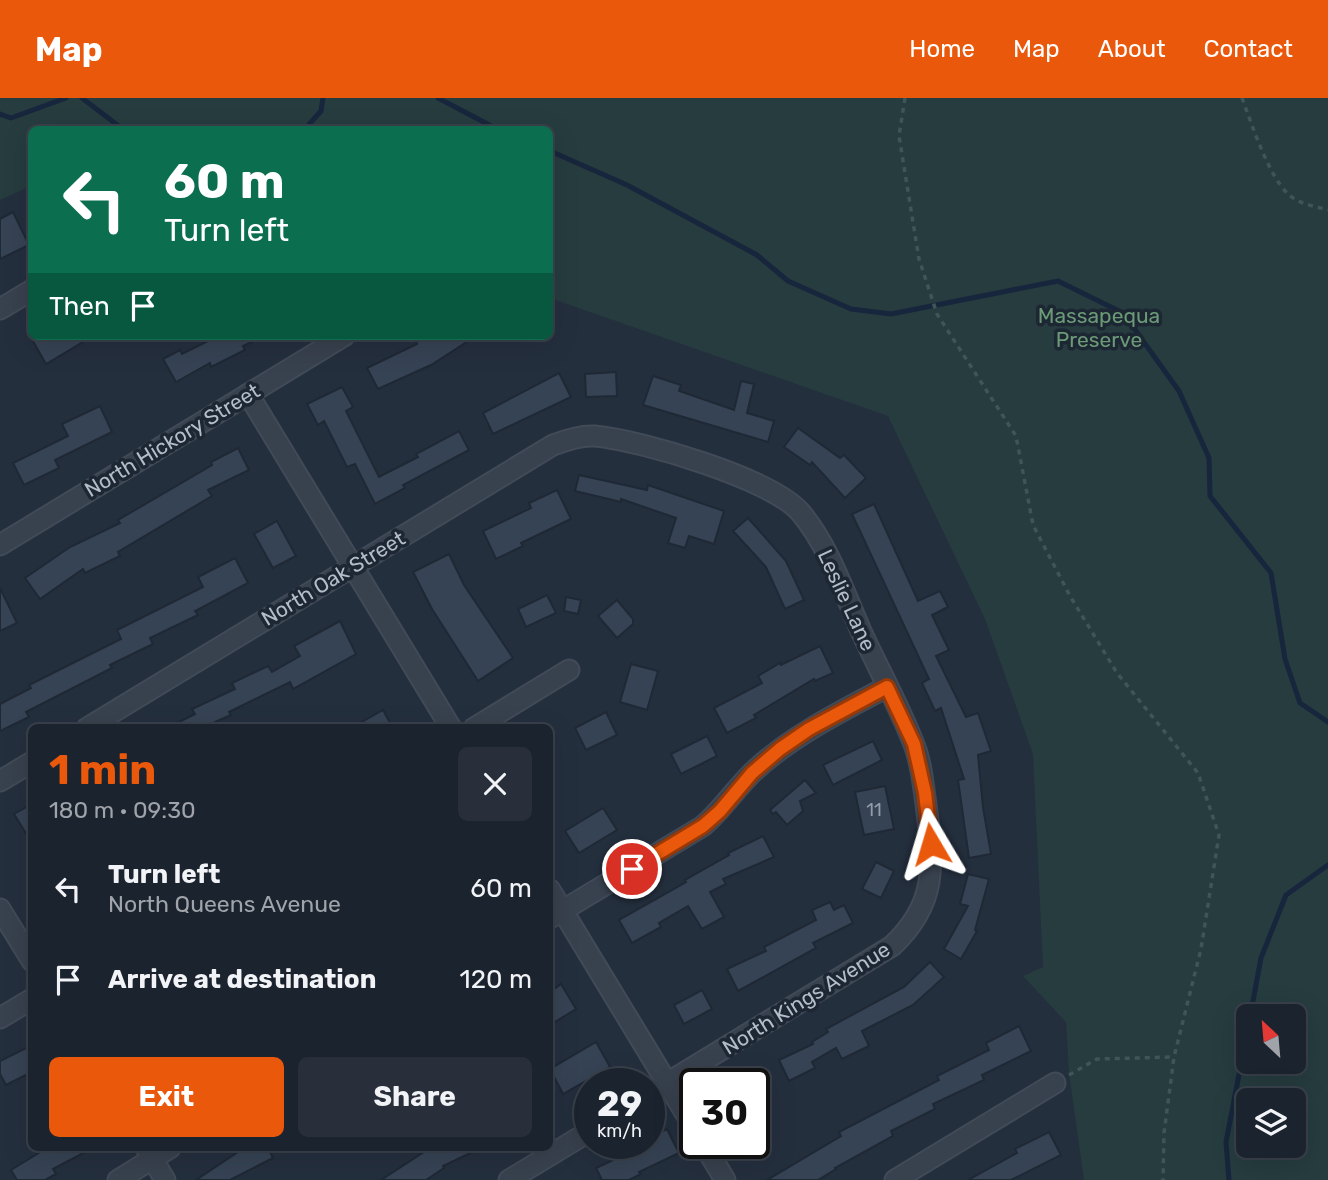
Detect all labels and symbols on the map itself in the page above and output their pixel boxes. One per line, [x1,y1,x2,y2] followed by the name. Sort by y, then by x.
[1038,303,1160,352] park label: Massapequa Preserve
[80,378,264,502] street label: North Hickory Street
[257,525,409,631] street label: North Oak Street
[813,545,881,655] street label: Leslie Lane
[866,799,882,821] house number: 11
[894,807,968,881] position arrow
[602,839,662,899] pin
[718,936,894,1060] street label: North Kings Avenue
[1236,1004,1306,1074] north arrow
[679,1068,770,1159] speed limit sign: 30

